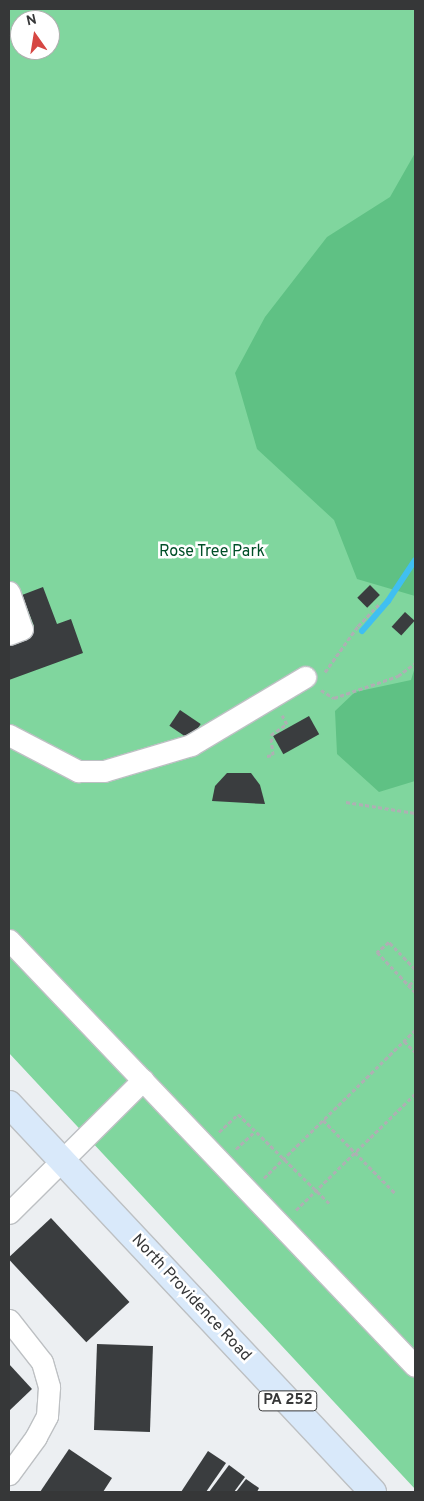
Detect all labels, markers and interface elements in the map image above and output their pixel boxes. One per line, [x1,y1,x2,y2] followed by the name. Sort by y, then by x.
[10,10,60,60] north arrow
[25,11,39,30] text: N
[159,542,265,562] park label: Rose Tree Park
[127,1230,255,1366] street label: North Providence Road
[257,1388,319,1414] road number: PA 252

